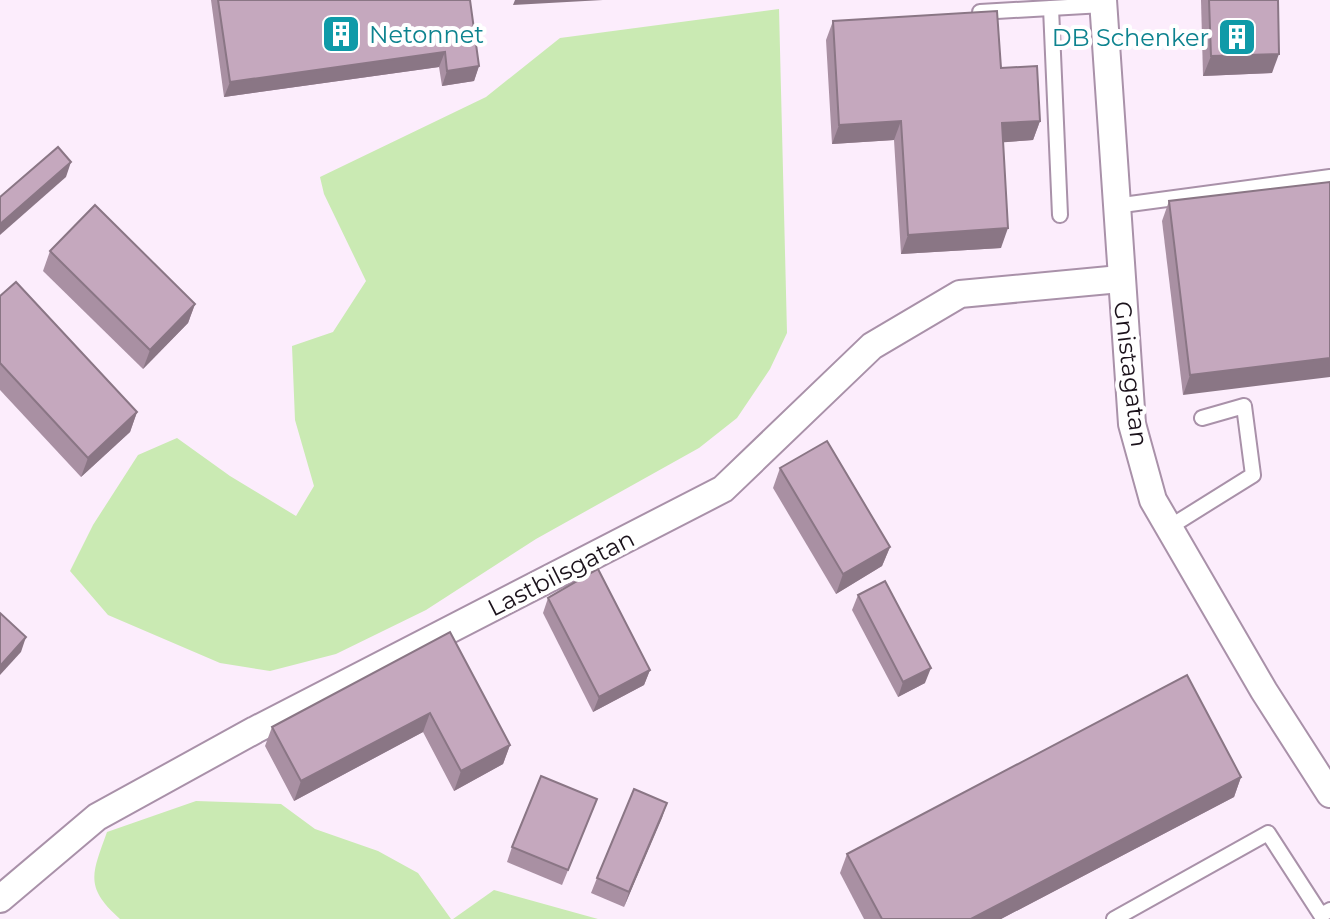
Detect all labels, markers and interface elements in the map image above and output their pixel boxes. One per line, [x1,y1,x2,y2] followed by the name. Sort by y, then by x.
[320,13,362,55] building icon: Netonnet
[1216,16,1258,58] building icon: DB Schenker
[369,20,484,49] place label: Netonnet
[1052,23,1209,52] place label: DB Schenker
[1108,299,1154,449] street label: Gnistagatan
[483,524,639,622] street label: Lastbilsgatan

